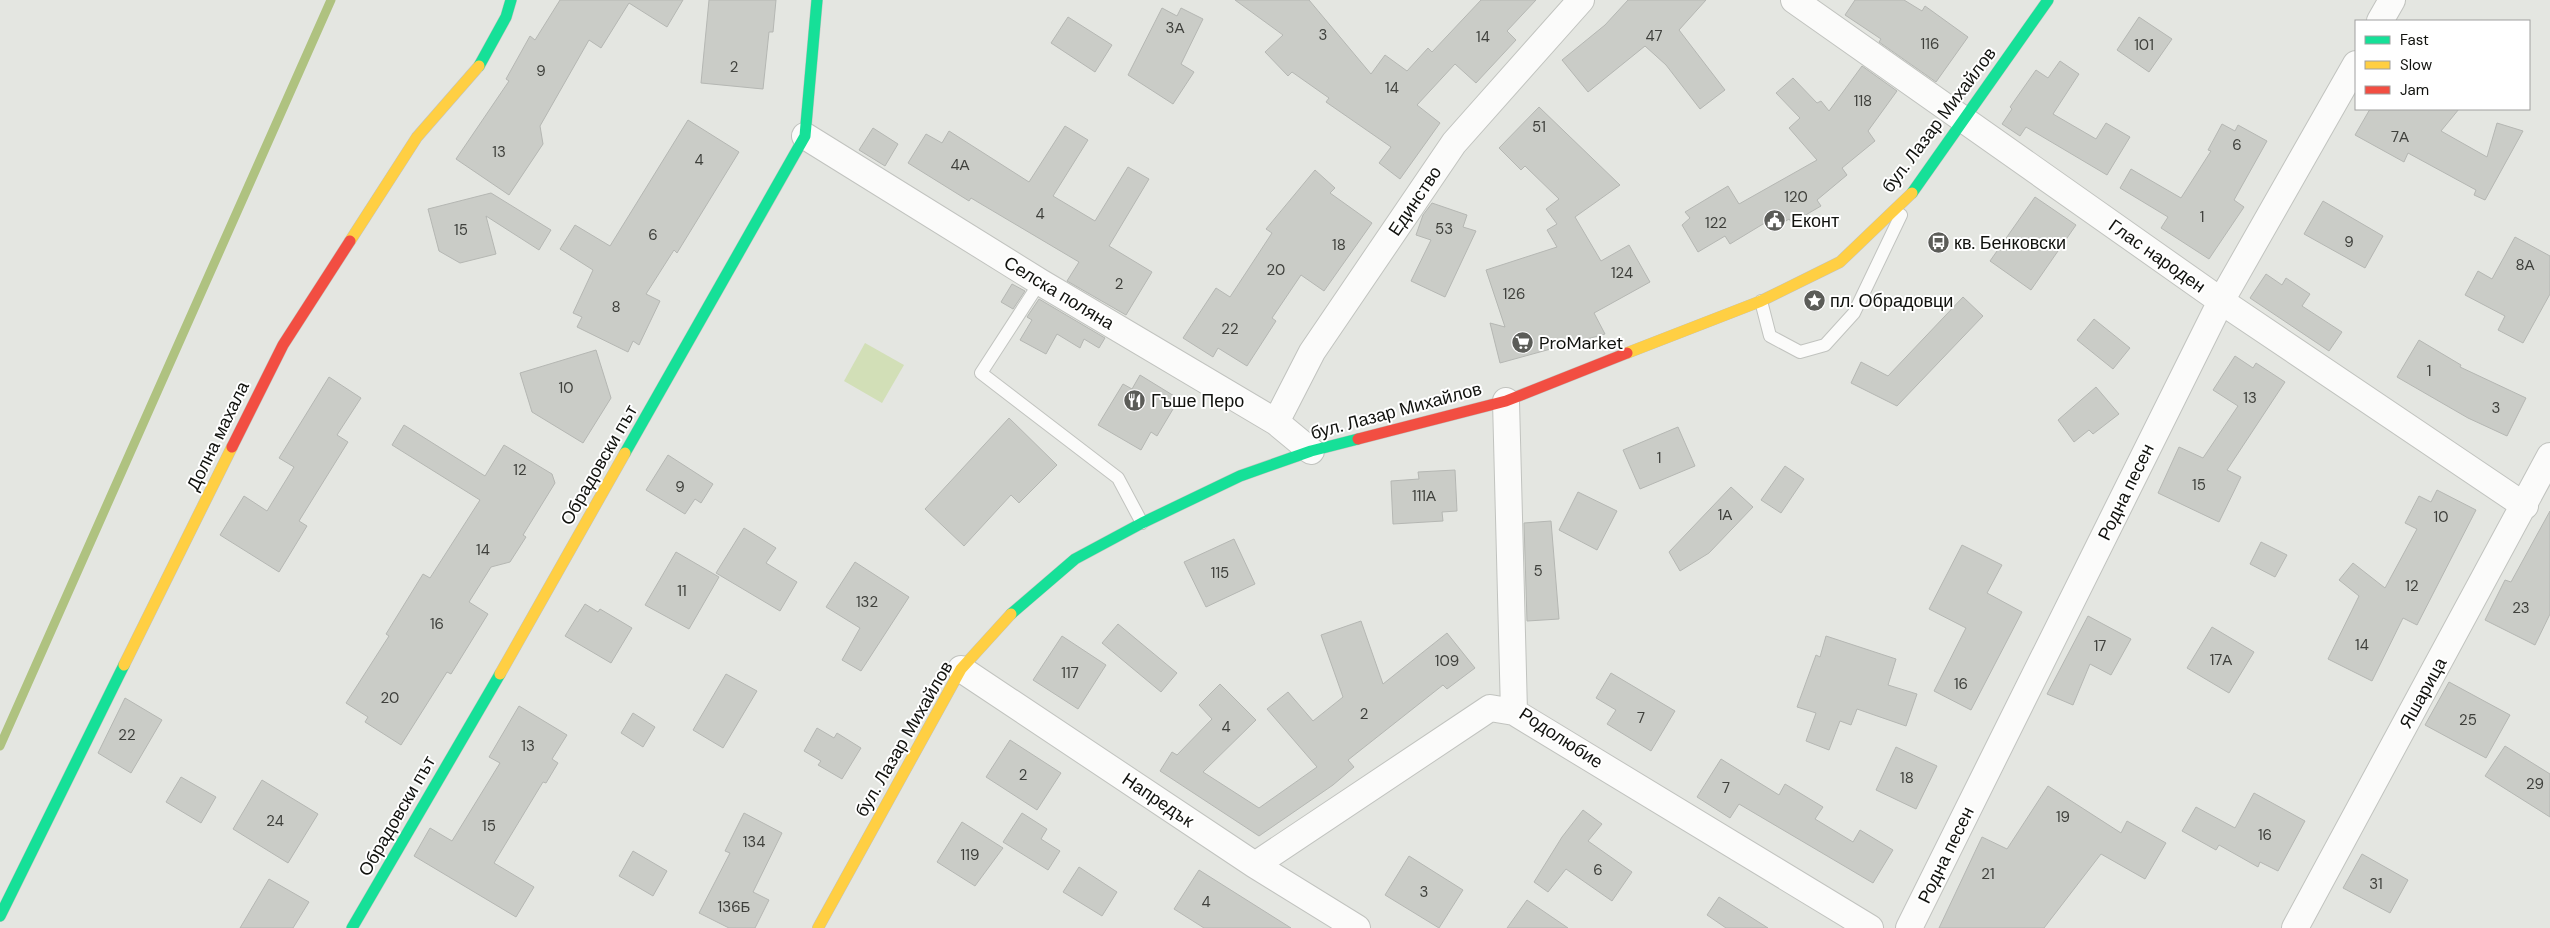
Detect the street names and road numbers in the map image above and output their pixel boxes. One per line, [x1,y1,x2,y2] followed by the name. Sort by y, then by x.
[1876,42,2002,198] street label: бул. Лазар Михайлов
[1383,161,1447,241] street label: Единство
[2104,214,2210,298] street label: Глас народен
[999,251,1119,336] street label: Селска поляна
[181,376,255,495] street label: Долна махала
[1308,377,1484,445] street label: бул. Лазар Михайлов
[555,400,643,530] street label: Обрадовски път
[2092,440,2160,544] street label: Родна песен
[2394,652,2453,733] street label: Яшарица
[850,657,958,821] street label: бул. Лазар Михайлов
[1514,702,1608,774] street label: Родолюбие
[353,751,441,881] street label: Обрадовски път
[1117,767,1199,833] street label: Напредък
[1912,803,1980,907] street label: Родна песен

